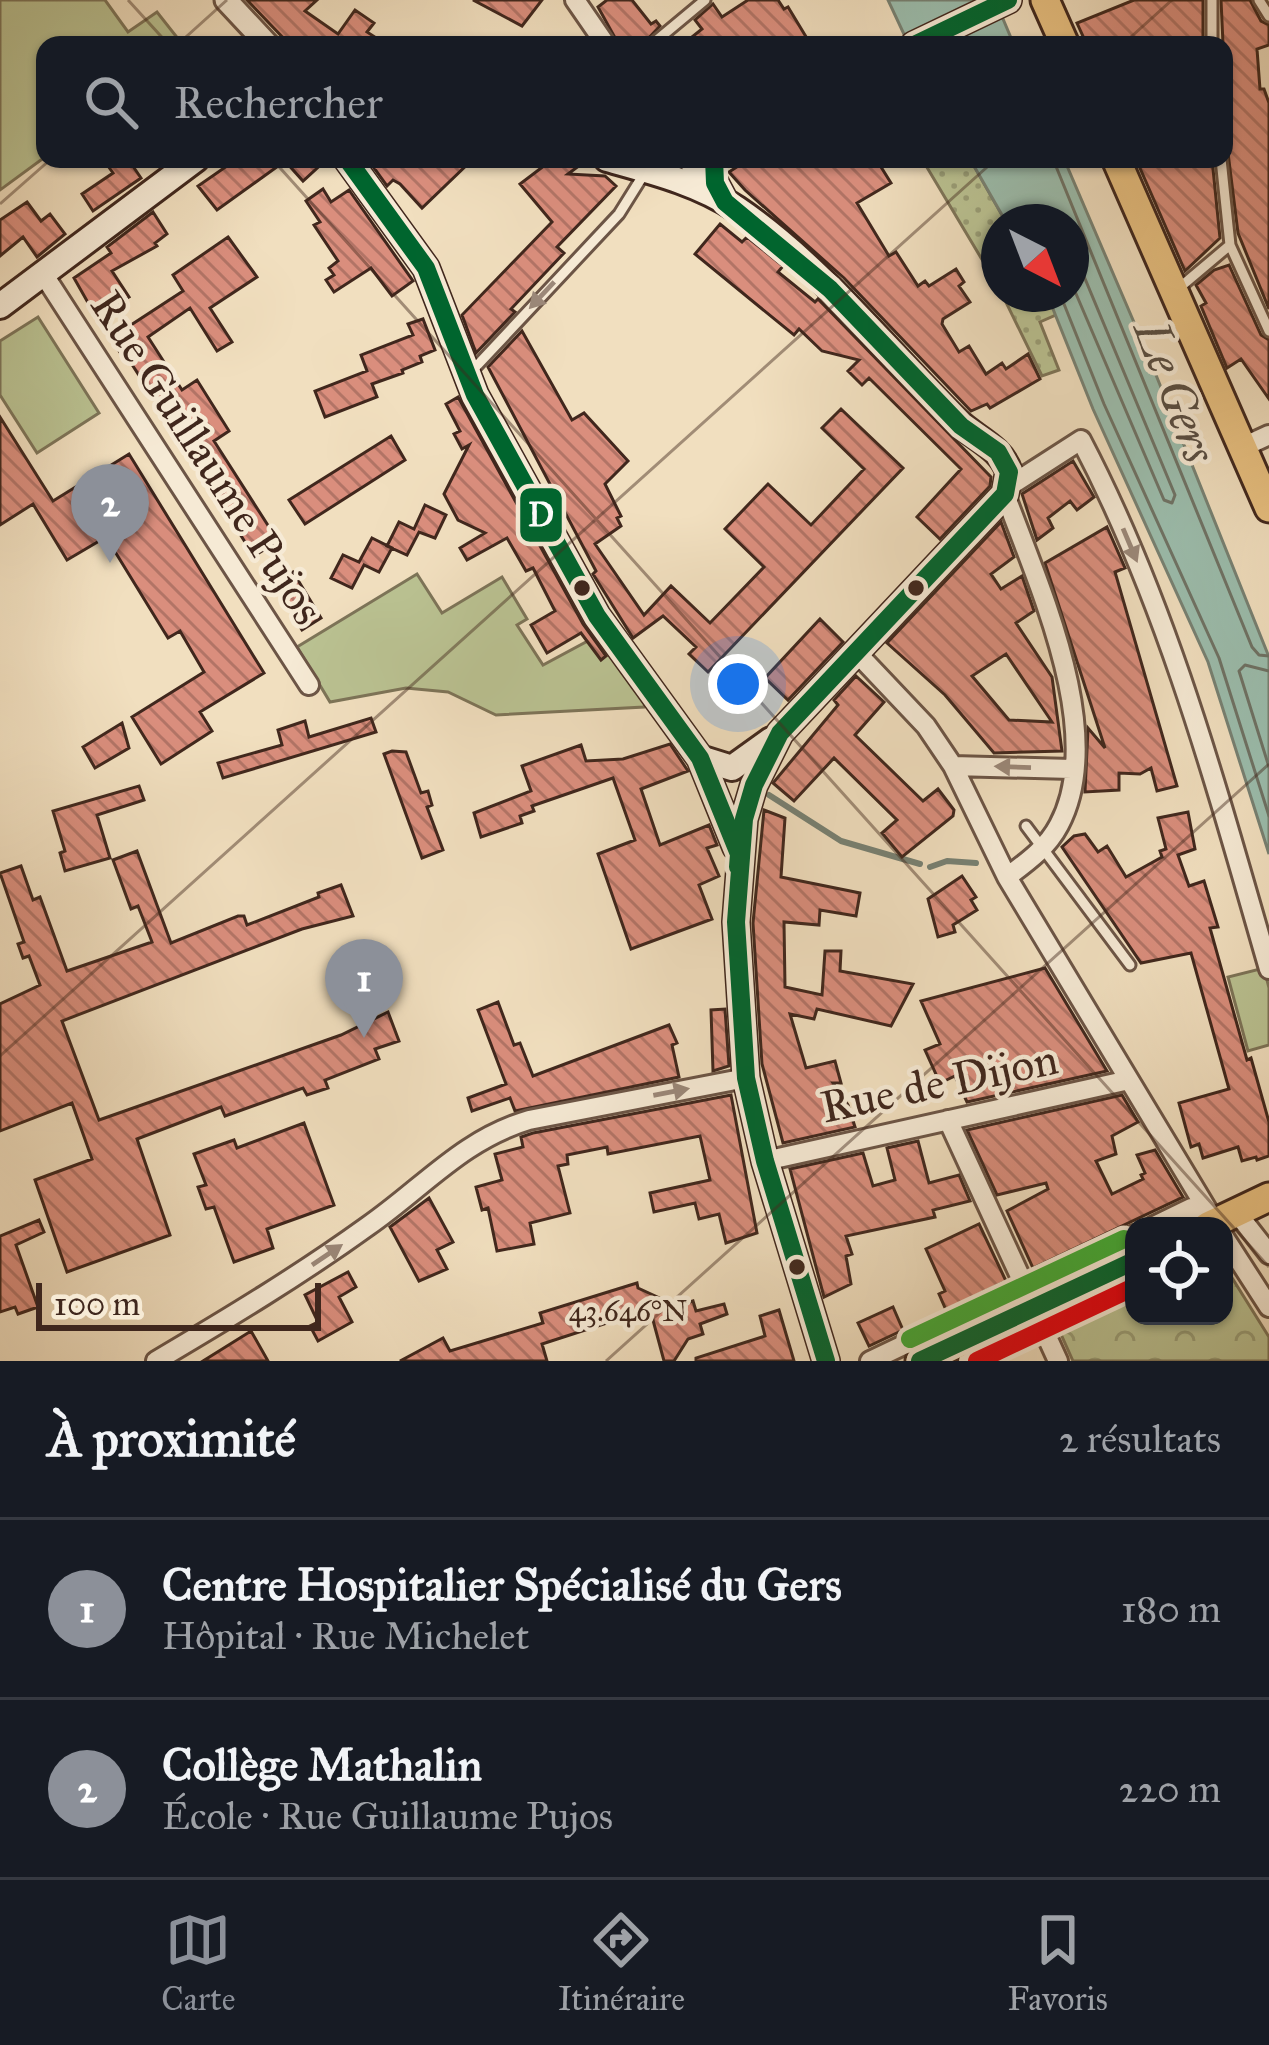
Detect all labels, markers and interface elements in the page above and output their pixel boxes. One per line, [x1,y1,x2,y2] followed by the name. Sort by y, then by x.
[36,36,1233,168] search box
[78,69,144,135] icon: search
[174,75,383,130] text: Rechercher
[981,204,1089,312] north arrow
[79,280,336,634] street label: Rue Guillaume Pujos
[529,281,557,310] one-way arrow
[1121,310,1230,472] water label: Le Gers
[71,464,149,563] pin: 2
[518,486,564,544] line badge: D
[528,495,554,535] text: D
[1121,528,1141,563] one-way arrow
[571,577,593,599] unlabelled marker
[905,577,927,599] unlabelled marker
[708,654,768,714] your location
[993,758,1031,777] one-way arrow
[325,939,403,1038] pin: 1
[816,1031,1063,1134] street label: Rue de Dijon
[653,1082,691,1101] one-way arrow
[1125,1217,1233,1325] map controls
[1125,1217,1233,1325] button: locate
[310,1244,343,1266] one-way arrow
[786,1256,808,1278] unlabelled marker
[36,1277,321,1330] scale bar
[54,1284,140,1324] text: 100 m
[569,1293,687,1329] text: 43.646°N
[48,1408,296,1470] text: À proximité
[1059,1415,1221,1463] text: 2 résultats
[162,1557,842,1612] text: Centre Hospitalier Spécialisé du Gers
[79,1585,95,1633] text: 1
[1121,1585,1221,1633] text: 180 m
[162,1612,529,1660] text: Hôpital · Rue Michelet
[162,1737,482,1792] text: Collège Mathalin
[77,1765,97,1813] text: 2
[1119,1765,1221,1813] text: 220 m
[162,1792,613,1840] text: École · Rue Guillaume Pujos
[161,1907,235,2019] tab: Carte
[558,1907,685,2019] tab: Itinéraire
[1007,1907,1108,2019] tab: Favoris

